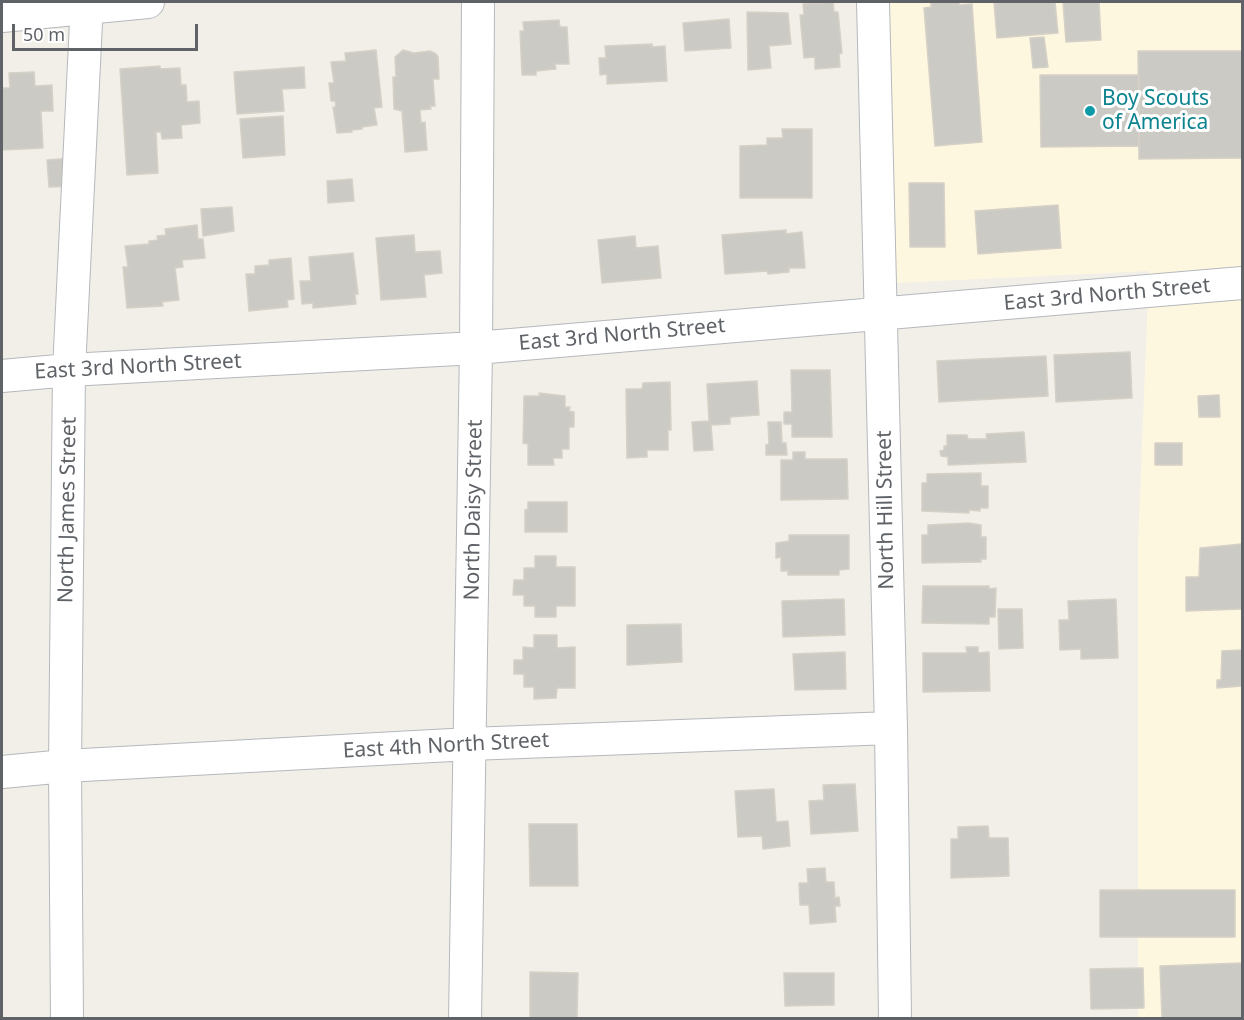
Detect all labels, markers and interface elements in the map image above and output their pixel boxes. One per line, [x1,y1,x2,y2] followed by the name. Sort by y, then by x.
[15,12,201,50] scale bar
[23,22,65,46] text: 50 m
[1102,86,1209,136] place label: Boy Scouts of America
[1083,104,1097,118] marker: Boy Scouts of America
[1003,273,1211,317] street label: East 3rd North Street
[518,313,726,357] street label: East 3rd North Street
[34,349,242,385] street label: East 3rd North Street
[54,417,82,603] street label: North James Street
[460,419,488,601] street label: North Daisy Street
[872,430,900,590] street label: North Hill Street
[342,728,550,764] street label: East 4th North Street

